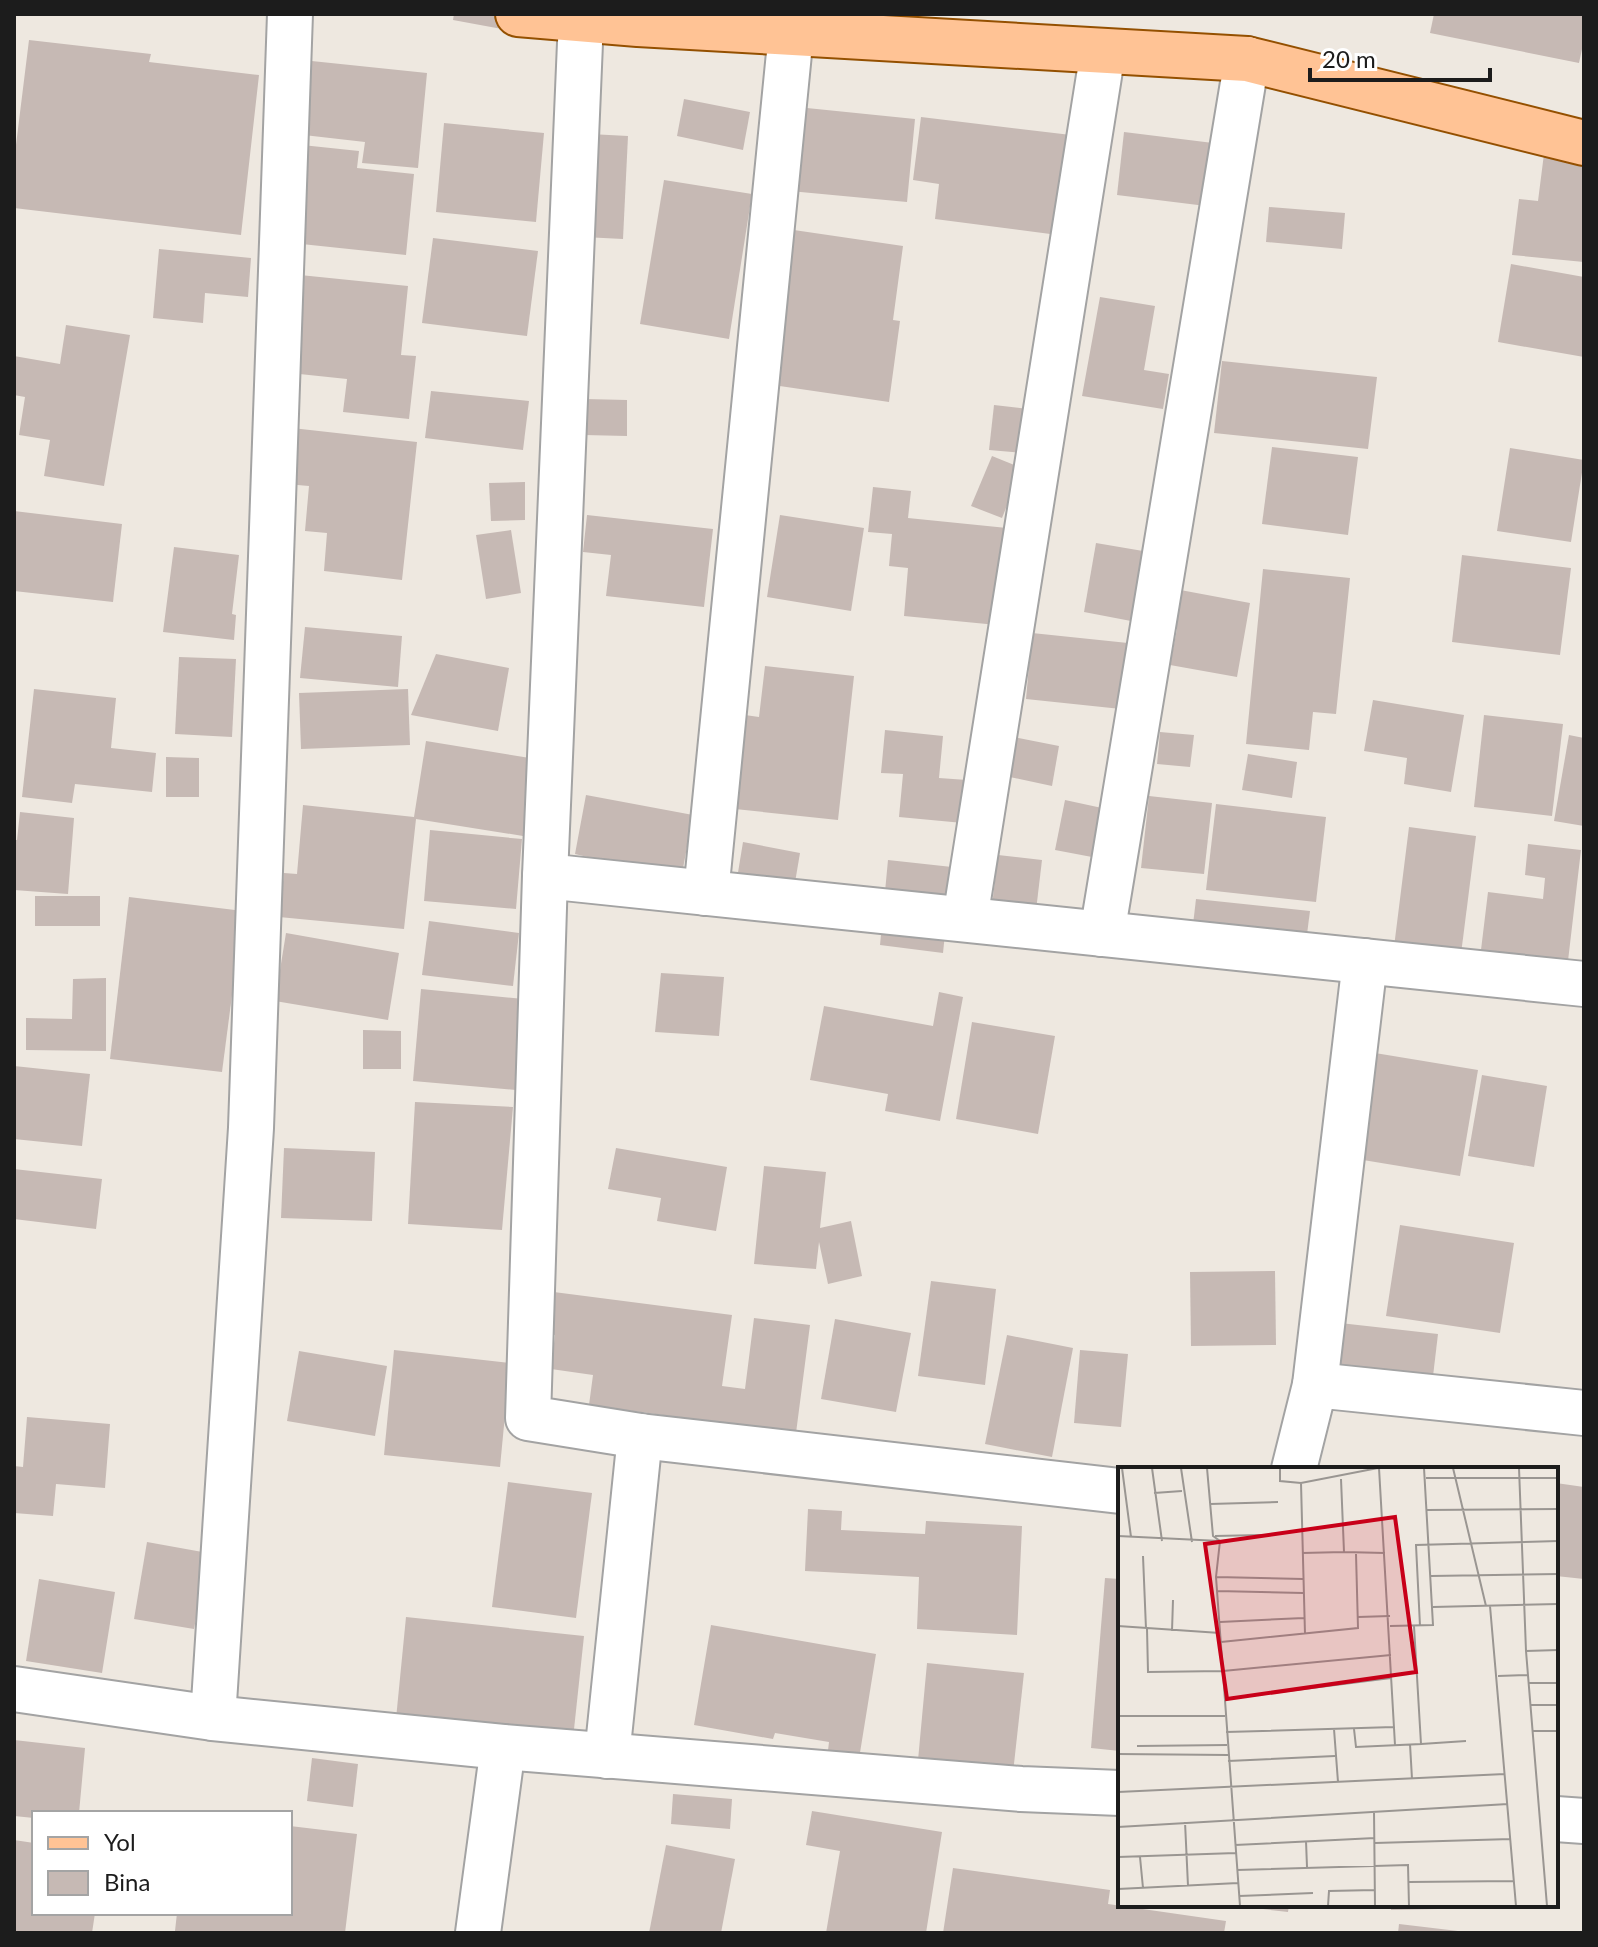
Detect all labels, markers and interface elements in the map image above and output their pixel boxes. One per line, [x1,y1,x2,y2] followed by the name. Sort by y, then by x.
[1310,32,1490,82] scale bar
[1322,44,1376,73] text: 20 m
[1118,1467,1558,1907] inset map
[32,1811,292,1915] legend
[104,1827,136,1856] text: Yol
[104,1867,150,1896] text: Bina

